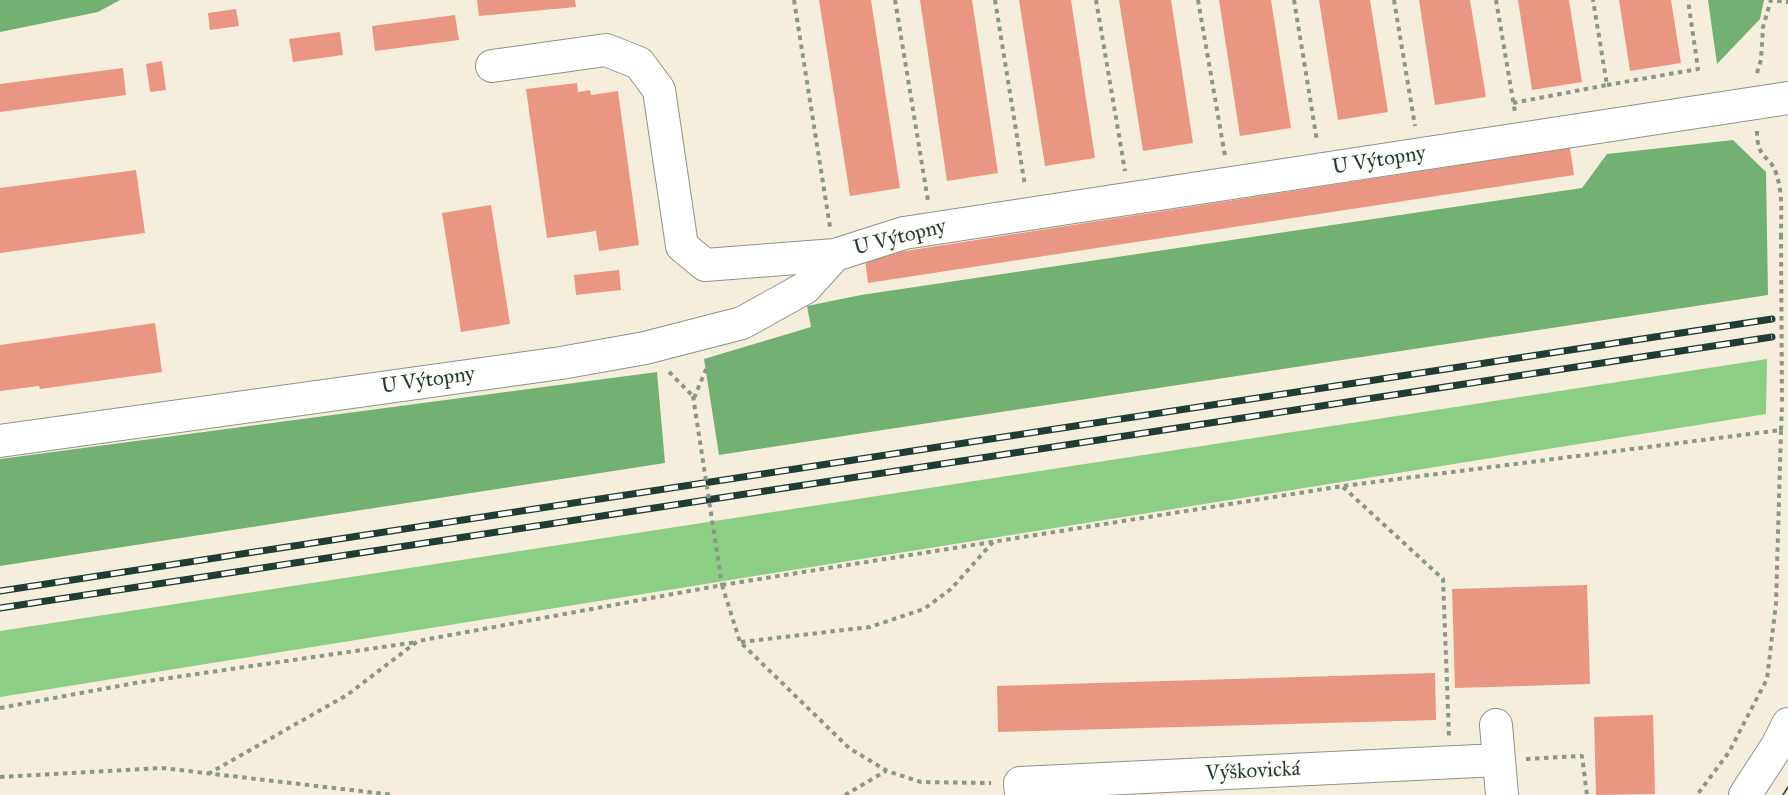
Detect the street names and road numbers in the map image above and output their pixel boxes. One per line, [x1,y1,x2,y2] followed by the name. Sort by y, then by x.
[1330,141,1428,181] street label: U Výtopny
[851,214,949,262] street label: U Výtopny
[379,362,477,400] street label: U Výtopny
[1205,757,1301,787] street label: Výškovická

